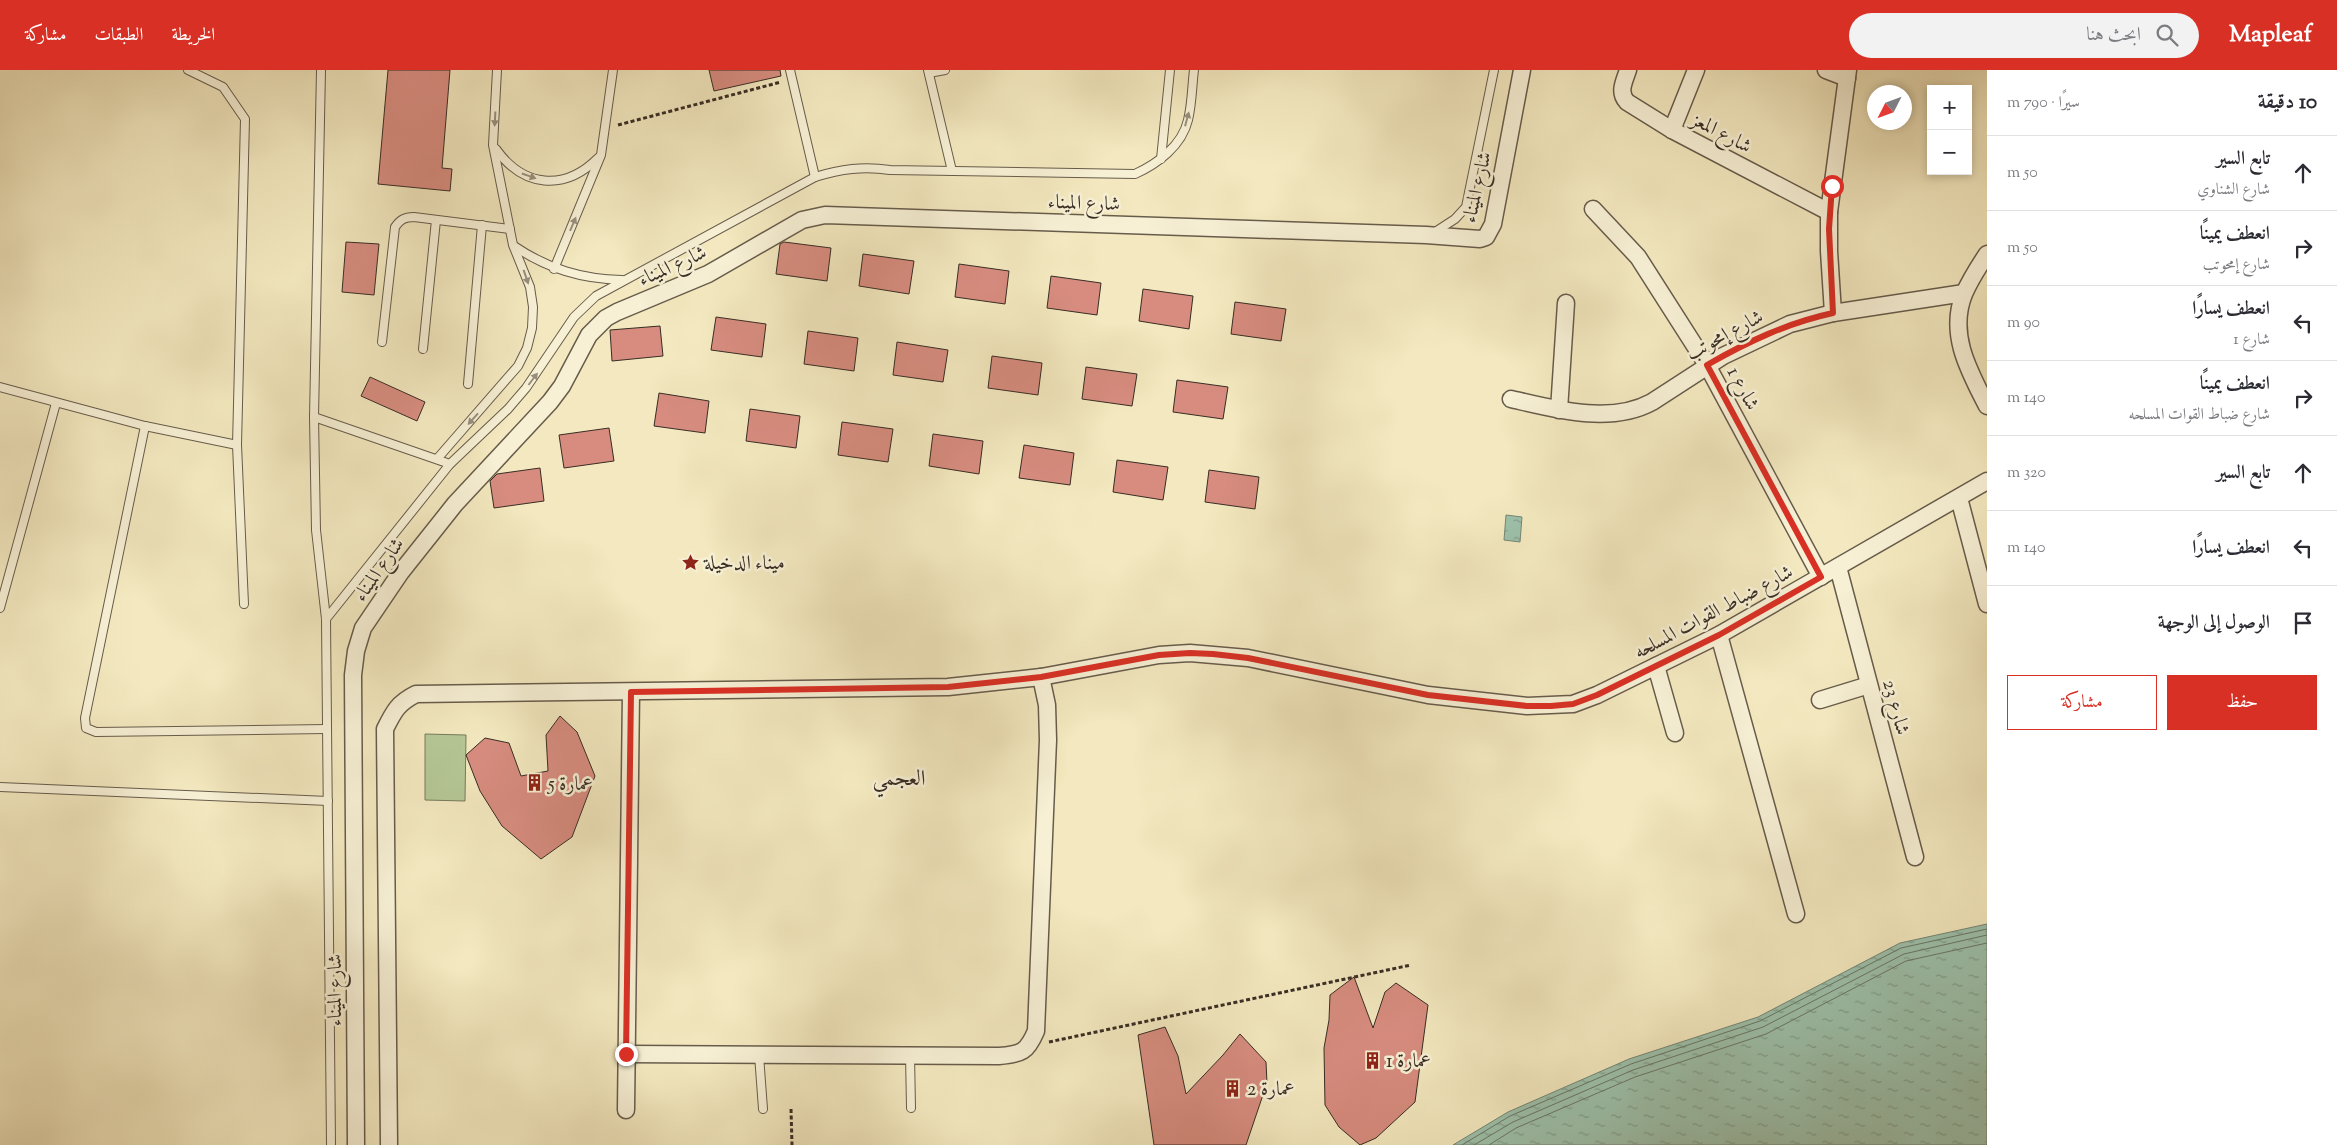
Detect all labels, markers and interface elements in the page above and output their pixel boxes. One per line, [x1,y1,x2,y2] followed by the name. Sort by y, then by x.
[1849,13,2199,58] search box
[2229,18,2312,52] text: Mapleaf
[2153,21,2181,49] icon: search
[2086,22,2141,49] text: ابحث هنا
[25,23,66,49] text: مشاركة
[94,23,143,49] text: الطبقات
[171,23,215,49] text: الخريطة
[1867,85,1912,130] north arrow
[1927,85,1972,175] map controls
[1927,85,1972,130] button: +
[2258,88,2317,118] text: 10 دقيقة
[2007,92,2080,115] text: سيرًا · 790 m
[1683,105,1756,163] street label: شارع المعز
[490,111,498,127] one-way arrow
[1183,112,1191,127] one-way arrow
[1927,130,1972,175] button: −
[2216,146,2270,173] text: تابع السير
[1456,149,1502,226] street label: شارع الميناء
[2289,159,2317,187] icon: ahead
[2007,162,2038,185] text: 50 m
[522,172,537,180] one-way arrow
[1821,175,1844,198] route start
[2197,179,2270,202] text: شارع الشناوي
[1047,189,1121,221] street label: شارع الميناء
[569,216,577,231] one-way arrow
[2200,221,2270,248] text: انعطف يمينًا
[2289,234,2317,262] icon: right
[2007,237,2038,260] text: 50 m
[634,239,712,296] street label: شارع الميناء
[2203,254,2270,277] text: شارع إمحوتب
[523,269,530,284] one-way arrow
[2192,296,2270,323] text: انعطف يسارًا
[1681,304,1770,370] street label: شارع إمحوتب
[2289,309,2317,337] icon: left
[2007,312,2040,335] text: 90 m
[2233,329,2270,352] text: شارع 1
[1717,362,1765,417] street label: شارع 1
[2200,371,2270,398] text: انعطف يمينًا
[528,372,538,386] one-way arrow
[2289,384,2317,412] icon: right
[2007,387,2045,410] text: 140 m
[2128,404,2270,427] text: شارع ضباط القوات المسلحه
[468,413,479,426] one-way arrow
[2289,459,2317,487] icon: ahead
[2216,460,2270,487] text: تابع السير
[2007,462,2046,485] text: 320 m
[347,532,414,609] street label: شارع الميناء
[2289,534,2317,562] icon: left
[2192,535,2270,562] text: انعطف يسارًا
[2007,537,2045,560] text: 140 m
[703,550,785,579] place label: ميناء الدخيلة
[680,552,700,572] place icon: ميناء الدخيلة
[1629,559,1800,668] street label: شارع ضباط القوات المسلحه
[2289,609,2317,637] icon: arrive
[2158,610,2270,637] text: الوصول إلى الوجهة
[2007,675,2157,730] button: مشاركة
[2167,675,2317,730] button: حفظ
[1872,677,1916,739] street label: شارع 23
[872,764,926,798] district label: العجمي
[547,771,593,800] place label: عمارة 5
[524,773,544,793] building icon: عمارة 5
[322,954,352,1026] street label: شارع الميناء
[615,1043,638,1066] route end
[1386,1048,1431,1077] place label: عمارة 1
[1362,1050,1382,1070] building icon: عمارة 1
[1247,1076,1295,1105] place label: عمارة 2
[1223,1078,1243,1098] building icon: عمارة 2

